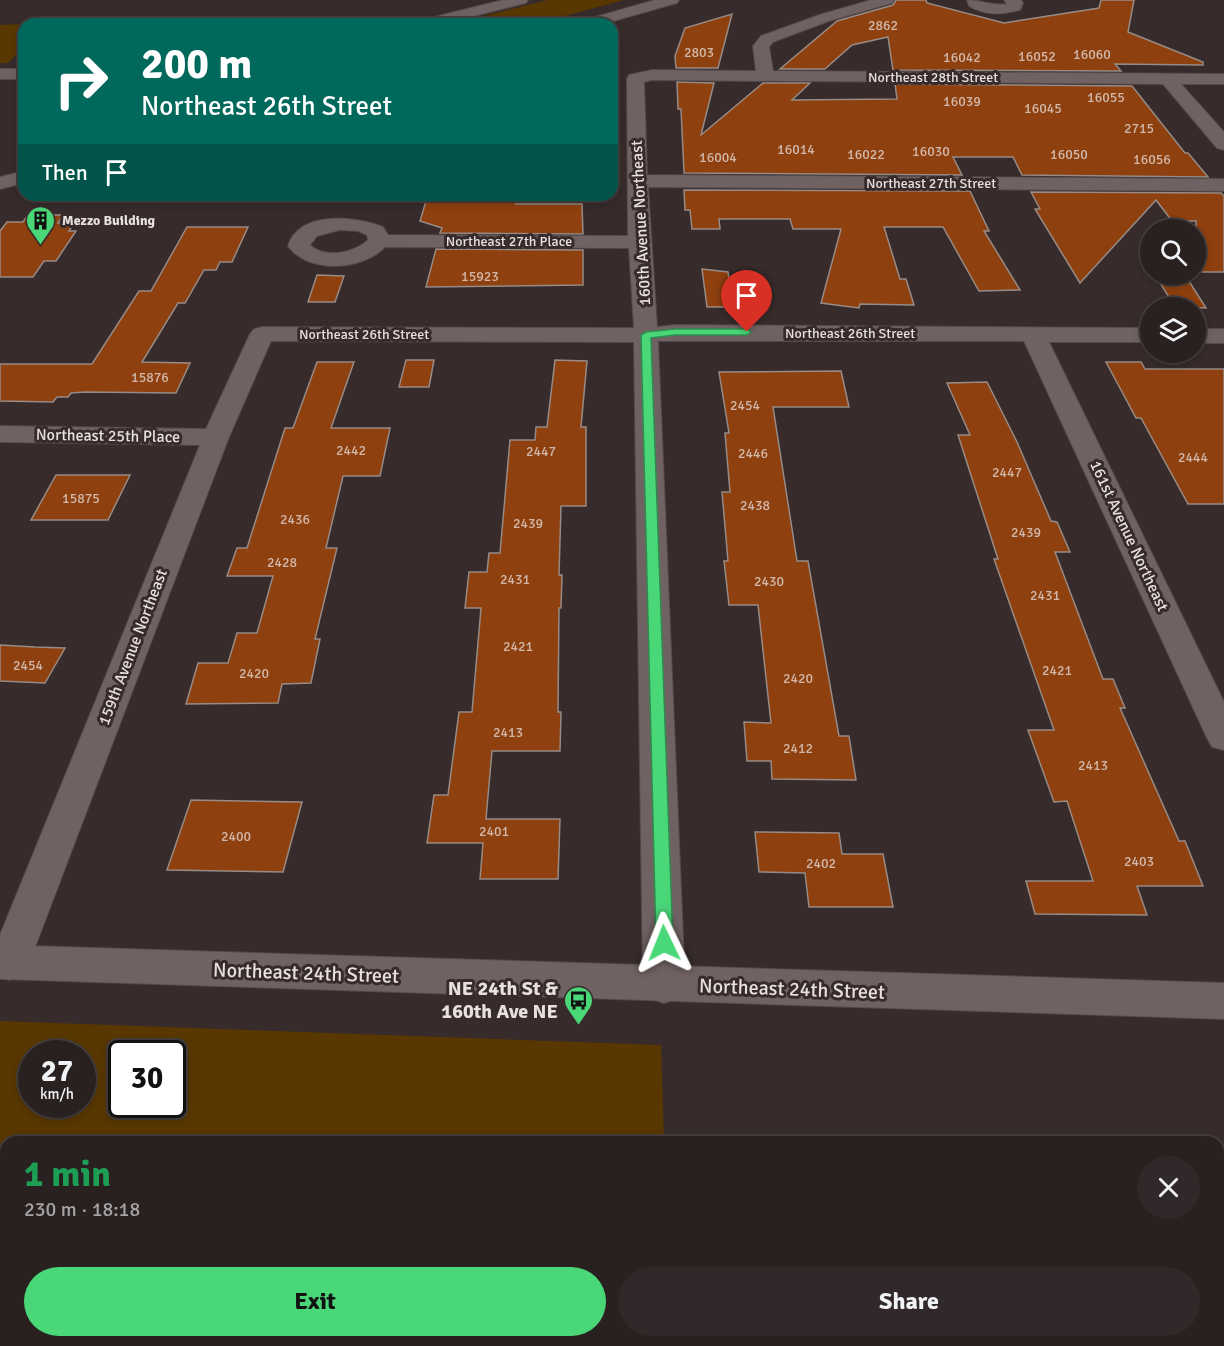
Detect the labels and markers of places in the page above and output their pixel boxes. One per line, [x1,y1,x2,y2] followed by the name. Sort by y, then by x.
[25,204,57,246] building icon: Mezzo Building
[62,212,156,229] place label: Mezzo Building
[721,270,772,332] pin
[441,976,559,1024] place label: NE 24th St & 160th Ave NE
[563,984,595,1026] bus stop icon: NE 24th St & 160th Ave NE

